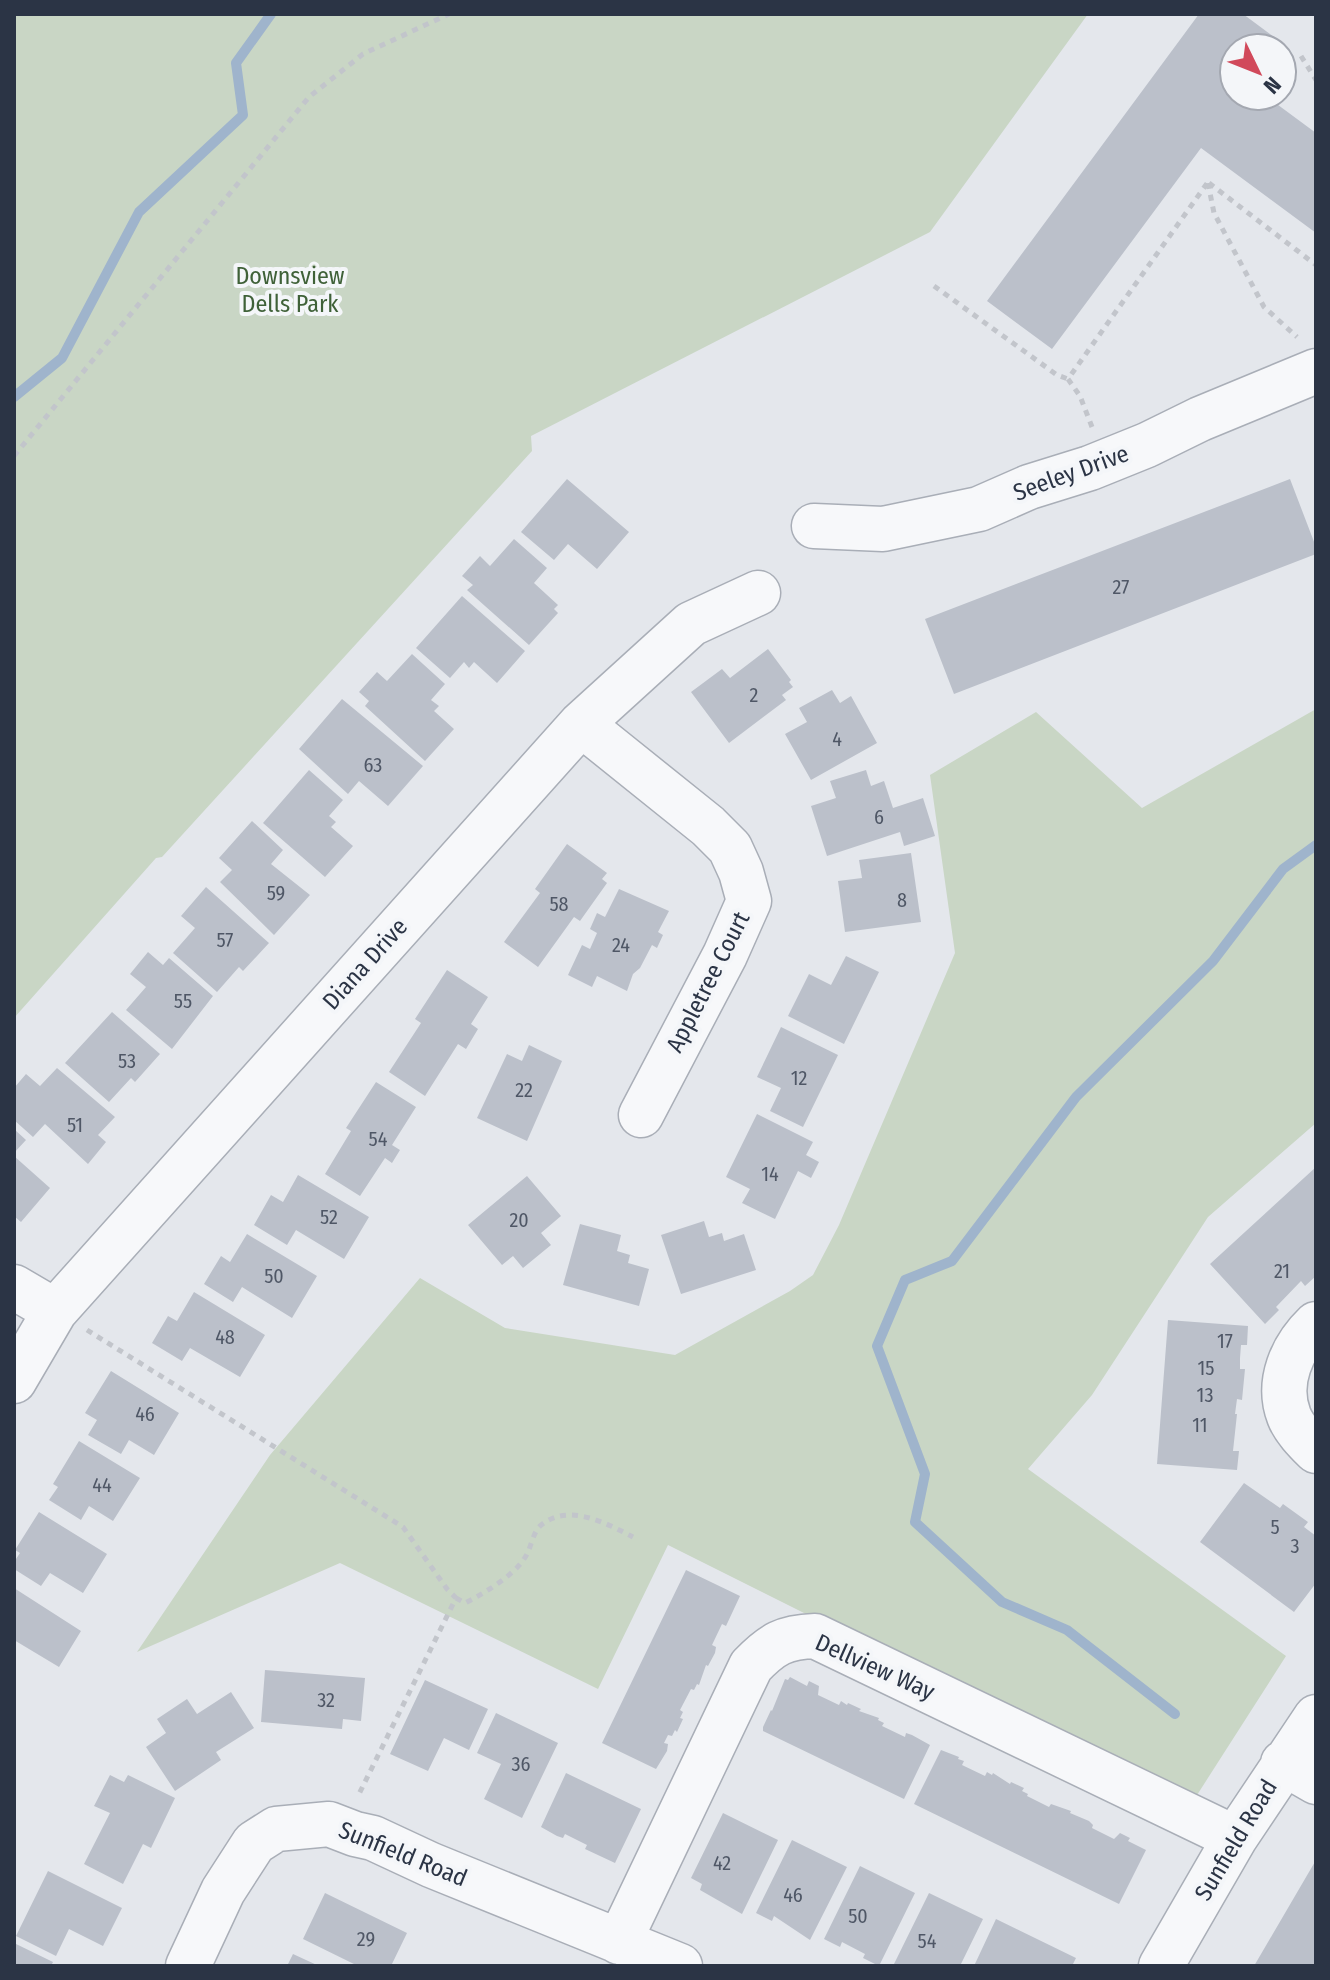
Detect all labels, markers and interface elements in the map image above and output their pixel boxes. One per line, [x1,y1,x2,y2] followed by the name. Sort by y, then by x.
[1218,32,1298,112] north arrow
[1258,71,1287,99] text: N
[235,262,345,318] park label: Downsview Dells Park
[1009,439,1133,507] street label: Seeley Drive
[1113,575,1129,599] house number: 27
[750,683,759,707] house number: 2
[832,727,842,751] house number: 4
[364,753,382,777] house number: 63
[874,805,884,829] house number: 6
[267,881,285,905] house number: 59
[897,888,907,912] house number: 8
[549,892,569,916] house number: 58
[661,907,756,1057] street label: Appletree Court
[317,913,413,1015] street label: Diana Drive
[217,928,233,952] house number: 57
[612,933,630,957] house number: 24
[174,989,192,1013] house number: 55
[118,1049,136,1073] house number: 53
[791,1066,807,1090] house number: 12
[515,1078,533,1102] house number: 22
[67,1113,83,1137] house number: 51
[369,1127,388,1151] house number: 54
[761,1162,779,1186] house number: 14
[320,1205,338,1229] house number: 52
[509,1208,529,1232] house number: 20
[1274,1259,1290,1283] house number: 21
[264,1264,284,1288] house number: 50
[215,1325,235,1349] house number: 48
[1217,1329,1233,1353] house number: 17
[1198,1356,1214,1380] house number: 15
[1197,1383,1213,1407] house number: 13
[135,1402,155,1426] house number: 46
[1192,1413,1208,1437] house number: 11
[92,1473,112,1497] house number: 44
[1270,1515,1280,1539] house number: 5
[1290,1534,1300,1558] house number: 3
[811,1628,939,1706] street label: Dellview Way
[317,1688,335,1712] house number: 32
[512,1752,531,1776] house number: 36
[1189,1775,1283,1905] street label: Sunfield Road
[335,1816,471,1892] street label: Sunfield Road
[713,1851,731,1875] house number: 42
[783,1883,803,1907] house number: 46
[848,1904,868,1928] house number: 50
[357,1927,375,1951] house number: 29
[918,1929,937,1953] house number: 54

